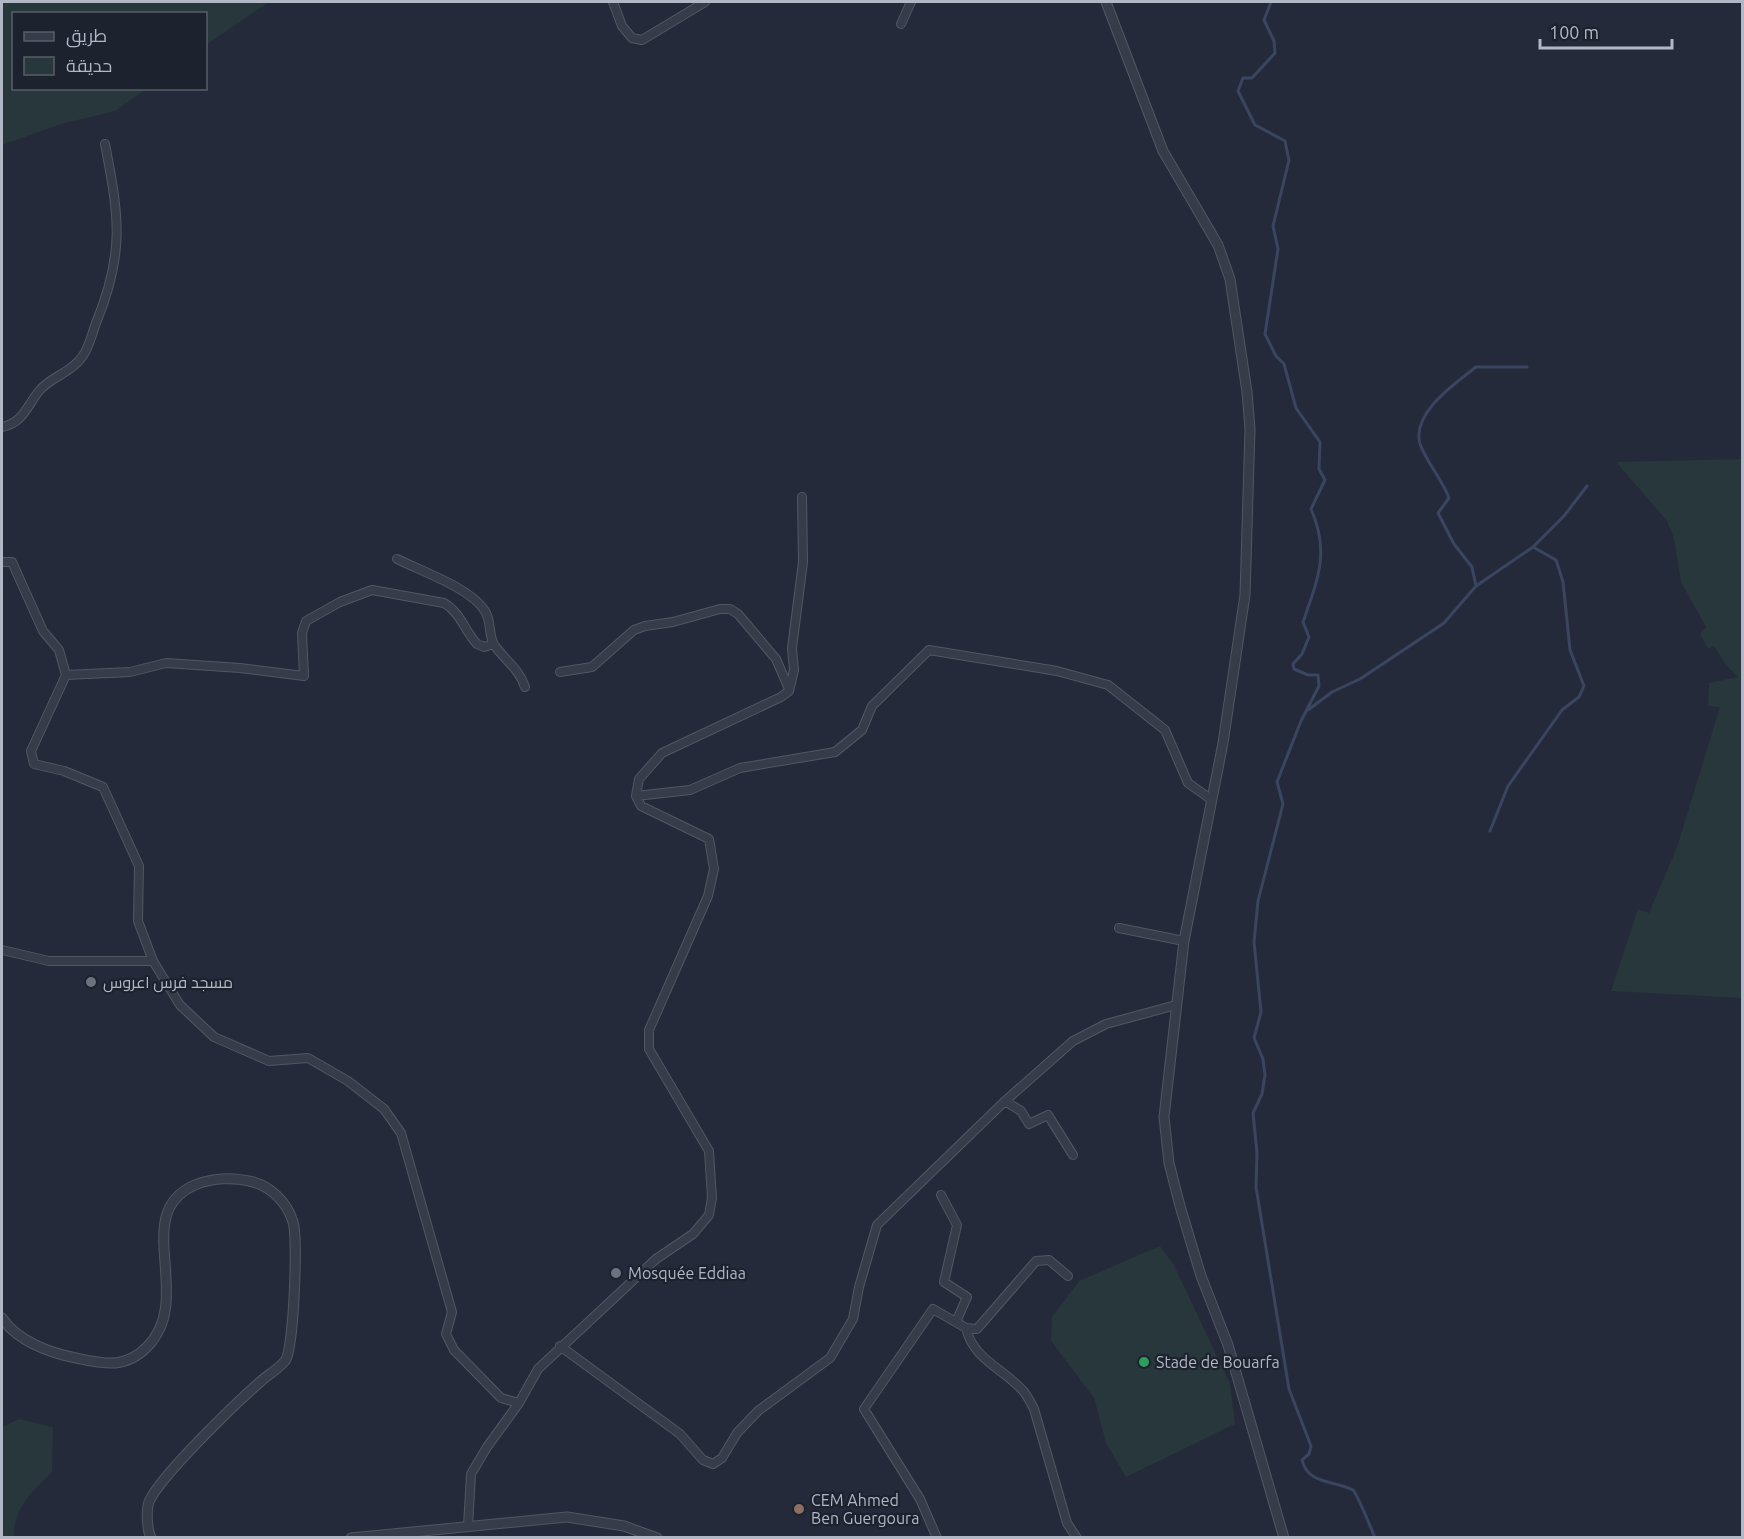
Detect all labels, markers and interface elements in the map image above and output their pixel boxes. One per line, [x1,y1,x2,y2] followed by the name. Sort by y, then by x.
[12,12,207,90] legend
[1540,12,1672,50] scale bar
[1549,22,1599,42] text: 100 m
[66,25,107,48] text: طريق
[66,55,112,75] text: حديقة
[103,973,233,993] place label: مسجد فرس اعروس
[84,975,98,989] marker: مسجد فرس اعروس
[628,1264,746,1282] place label: Mosquée Eddiaa
[609,1266,623,1280] marker: Mosquée Eddiaa
[1156,1353,1280,1371] place label: Stade de Bouarfa
[1137,1355,1151,1369] marker: Stade de Bouarfa
[811,1491,919,1527] place label: CEM Ahmed Ben Guergoura
[792,1502,806,1516] marker: CEM Ahmed Ben Guergoura

